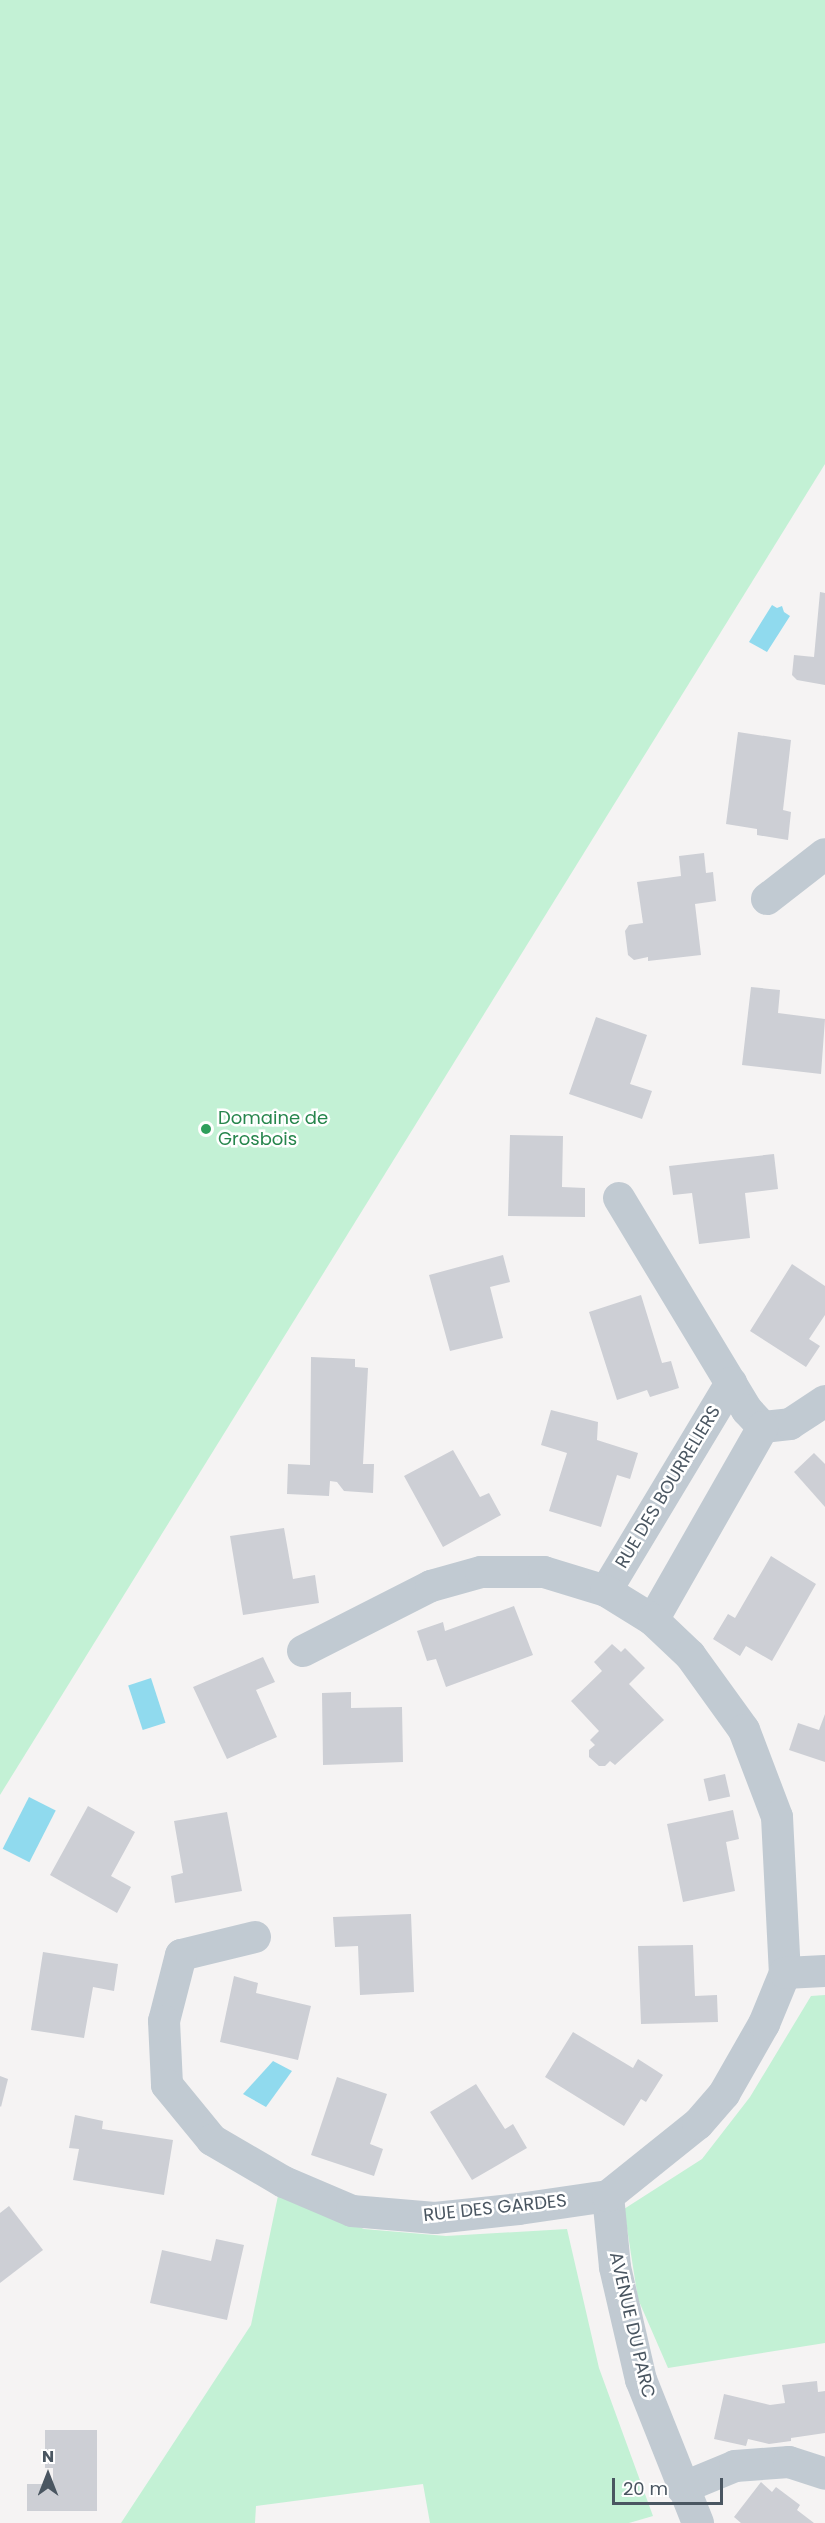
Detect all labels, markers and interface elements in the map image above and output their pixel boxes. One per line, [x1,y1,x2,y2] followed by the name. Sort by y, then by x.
[218,1108,328,1150] place label: Domaine de Grosbois
[199,1122,213,1136] marker: Domaine de Grosbois
[611,1402,725,1572] street label: RUE DES BOURRELIERS
[422,2190,568,2226] street label: RUE DES GARDES
[605,2250,659,2400] street label: AVENUE DU PARC
[18,2445,78,2505] north arrow
[42,2445,54,2468] text: N
[615,2466,726,2504] scale bar
[623,2476,668,2501] text: 20 m

